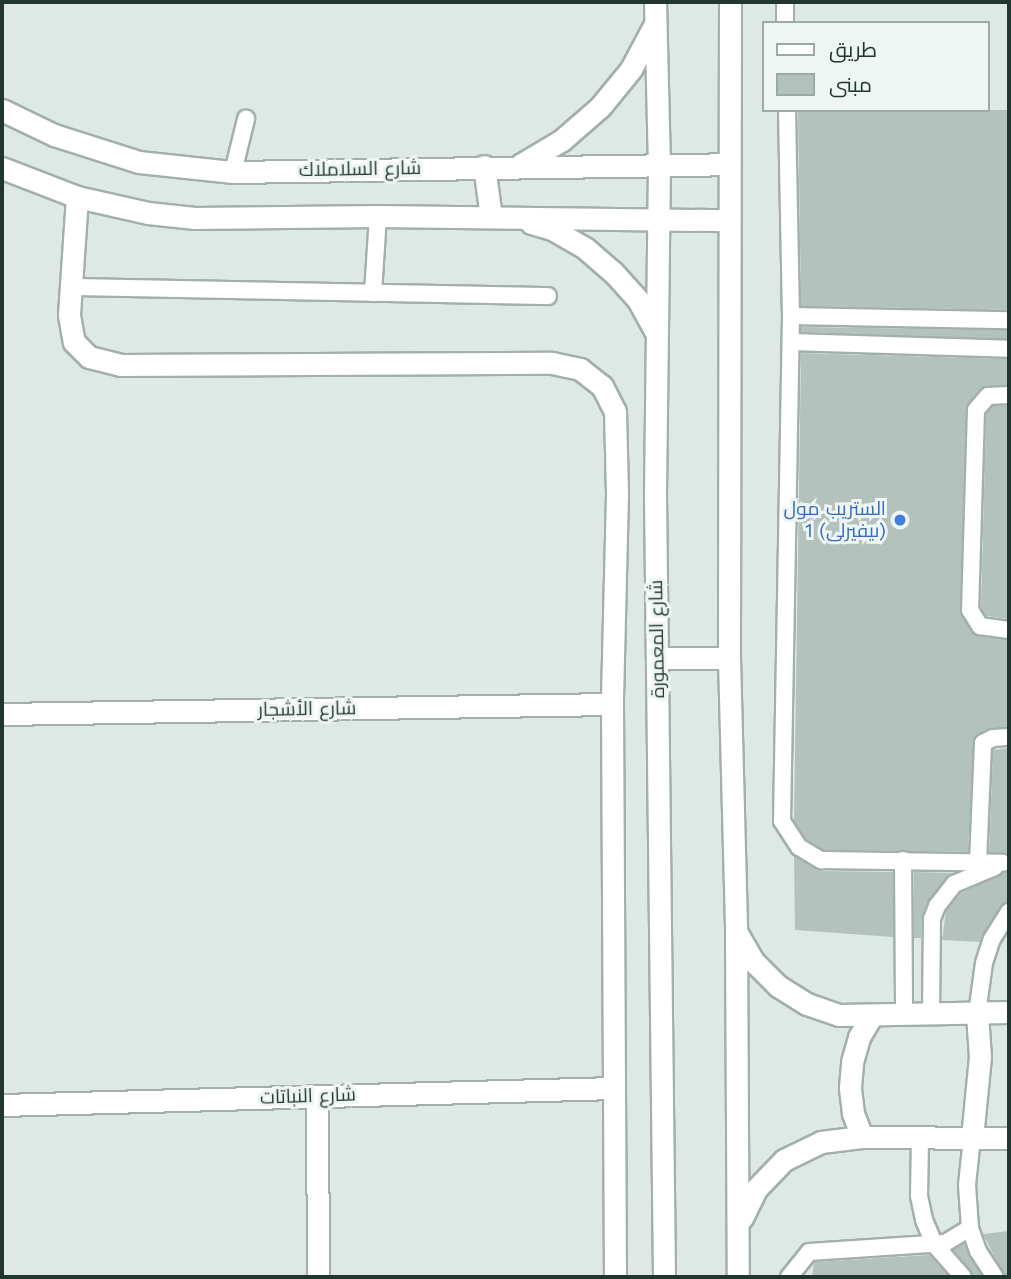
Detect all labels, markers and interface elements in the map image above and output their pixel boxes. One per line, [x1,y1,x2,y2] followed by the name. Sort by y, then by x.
[762,21,990,112] legend
[829,37,877,62] text: طريق
[829,72,872,97] text: مبنى
[299,157,421,181] street label: شارع السلاملاك
[784,498,886,542] place label: الستريب مول 1 (بيفيرلى)
[892,512,908,528] marker: الستريب مول 1 (بيفيرلى)
[645,580,669,698] street label: شارع المعمورة
[258,697,356,721] street label: شارع الأشجار
[260,1083,356,1109] street label: شارع النباتات

